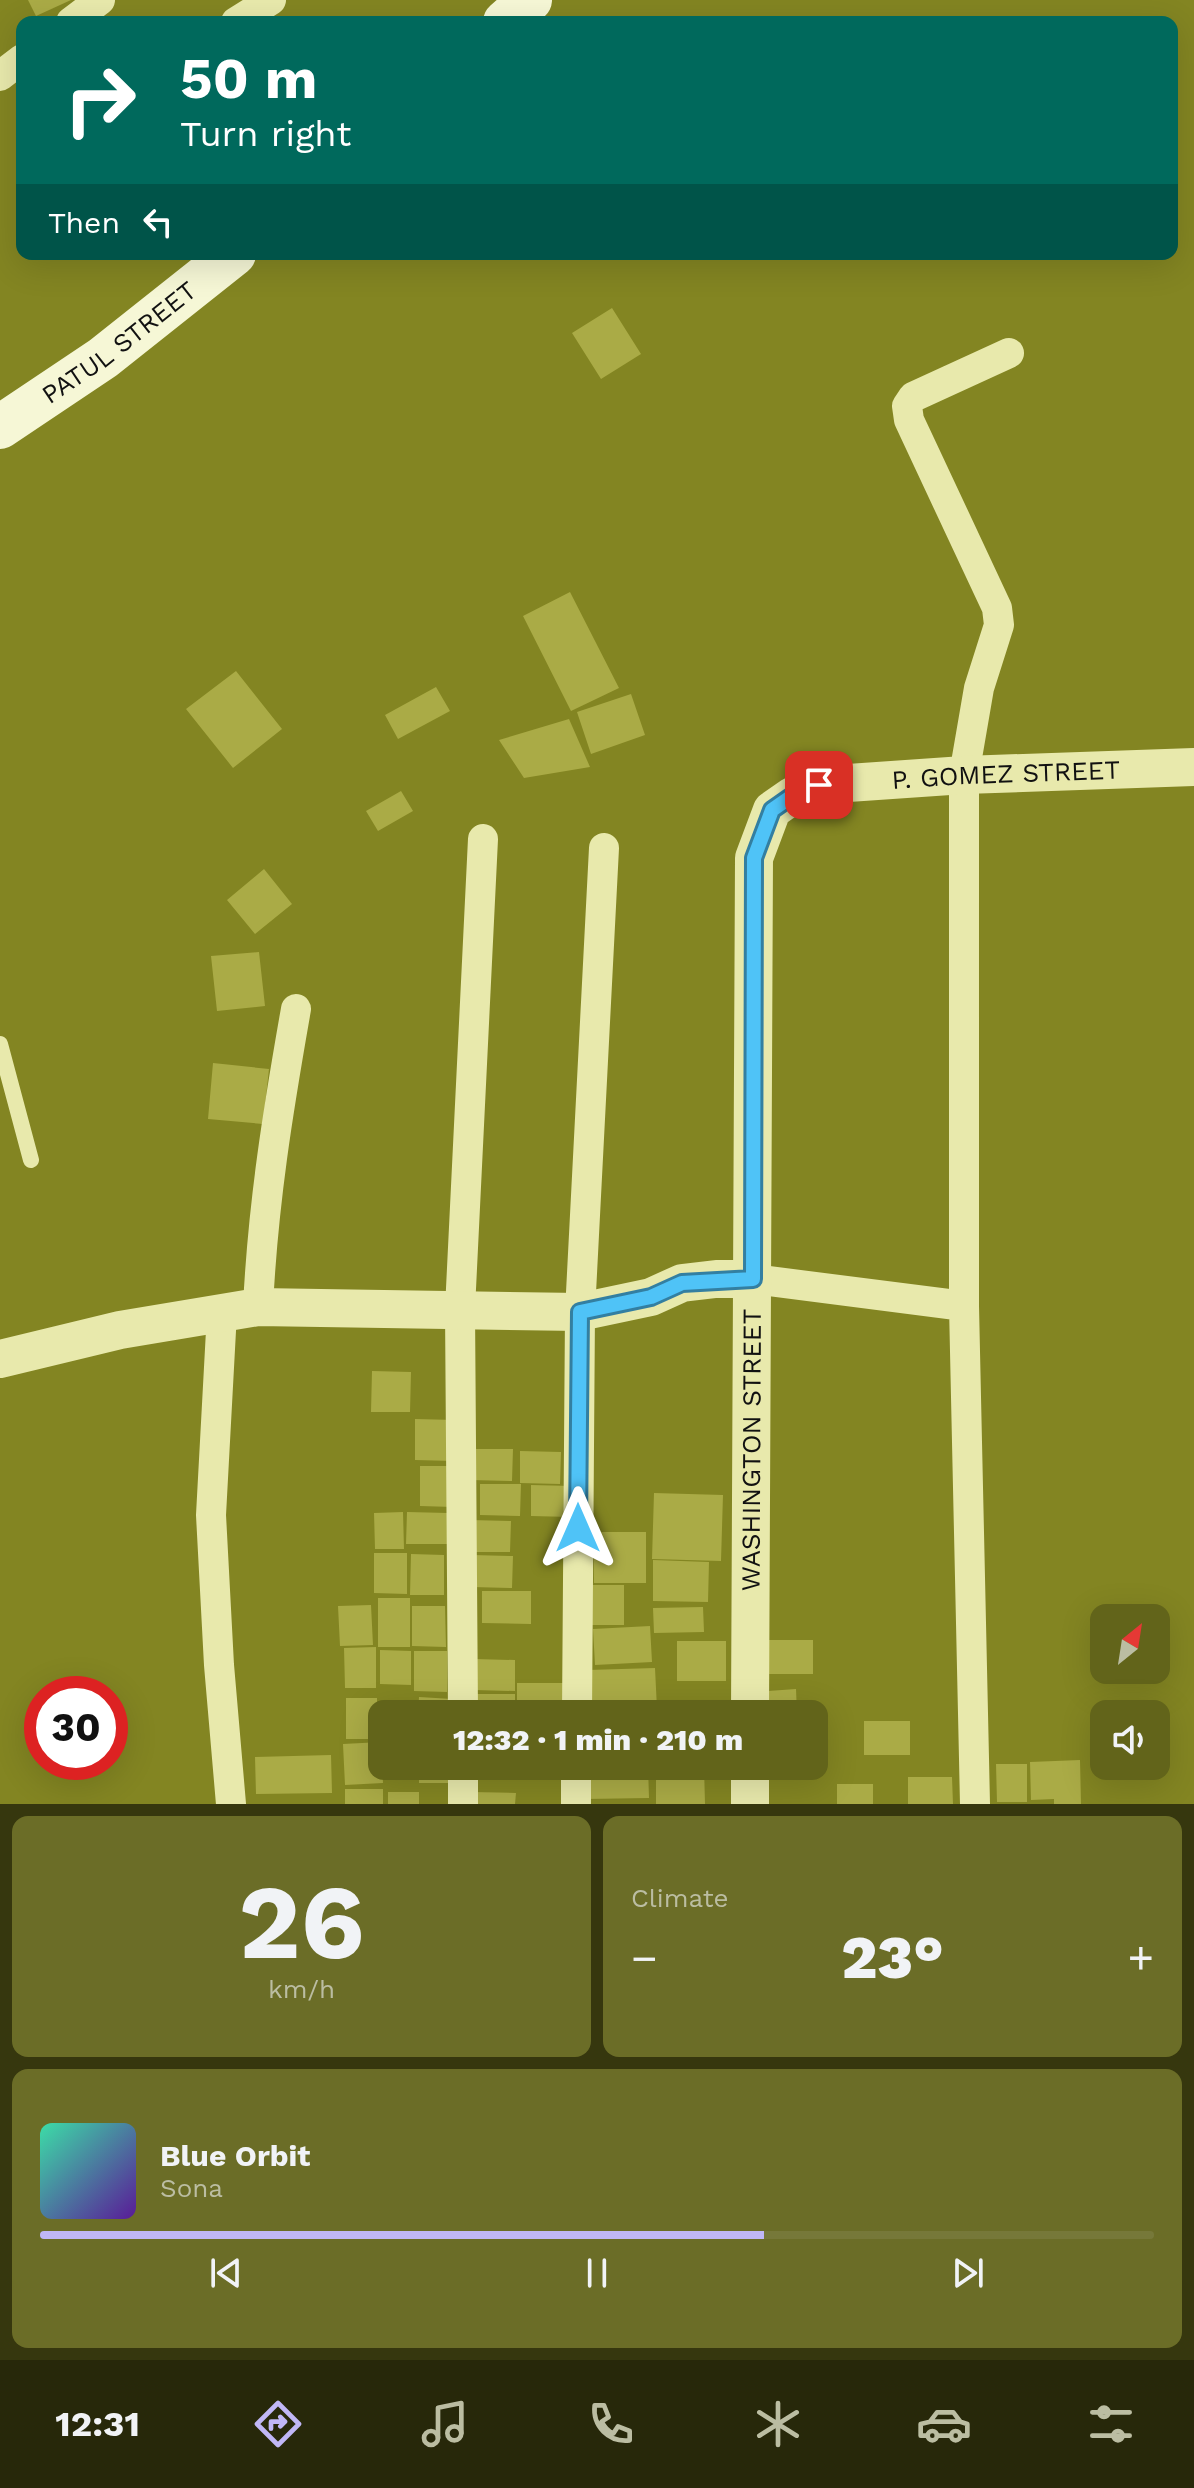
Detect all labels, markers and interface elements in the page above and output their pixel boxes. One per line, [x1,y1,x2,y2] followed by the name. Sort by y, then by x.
[180,46,317,112] text: 50 m
[48,48,152,152] icon: right
[180,113,351,155] text: Turn right
[136,200,180,244] icon: left
[48,205,120,240] text: Then
[36,275,202,410] street label: PATUL STREET
[785,751,853,819] pin
[891,755,1121,795] street label: P. GOMEZ STREET
[797,763,841,807] icon: arrive
[736,1309,767,1591] street label: WASHINGTON STREET
[536,1486,620,1570] position arrow
[1090,1604,1170,1684] north arrow
[1090,1604,1170,1780] map controls
[24,1676,128,1780] speed limit sign: 30
[1090,1700,1170,1780] button: sound
[453,1722,743,1757] text: 12:32 · 1 min · 210 m
[238,1861,365,1983] text: 26
[631,1883,729,1913] text: Climate
[841,1922,944,1993] text: 23°
[631,1932,658,1984] text: −
[1127,1932,1154,1984] text: +
[268,1974,335,2004] text: km/h
[160,2138,310,2173] text: Blue Orbit
[160,2173,223,2203] text: Sona
[204,2251,248,2295] icon: previous
[575,2251,619,2295] icon: pause
[946,2251,990,2295] icon: next
[250,2396,306,2452] icon: directions
[417,2396,473,2452] icon: music
[583,2396,639,2452] icon: phone
[750,2396,806,2452] icon: climate
[916,2396,972,2452] icon: car
[1083,2396,1139,2452] icon: filters
[55,2403,140,2445] text: 12:31

